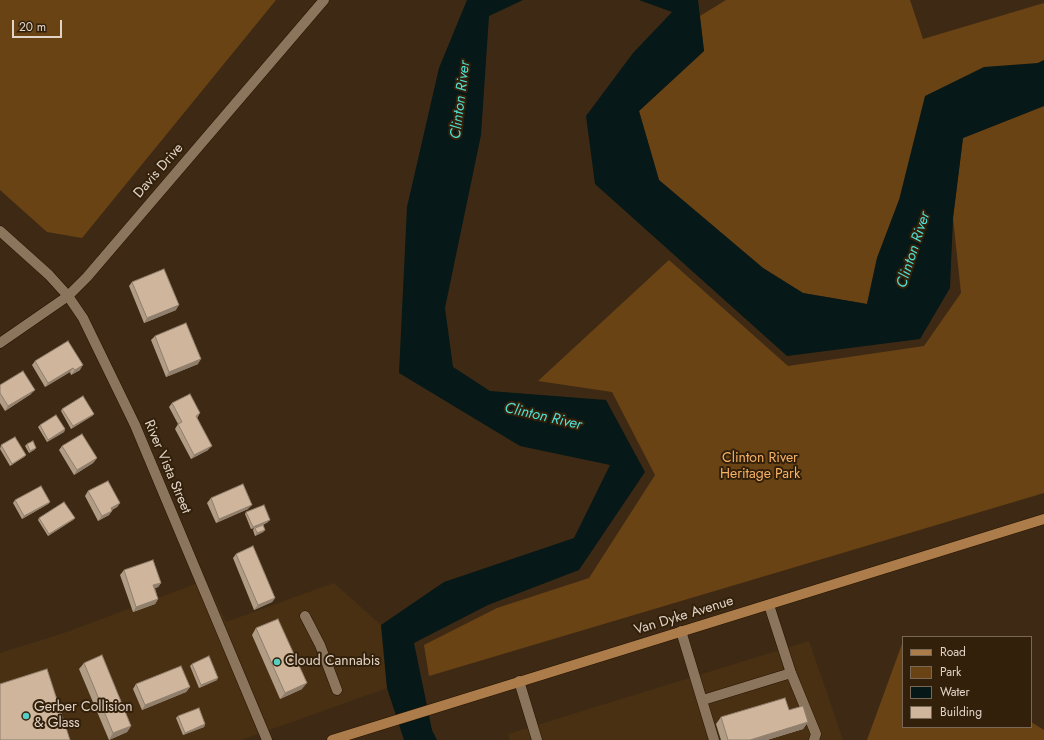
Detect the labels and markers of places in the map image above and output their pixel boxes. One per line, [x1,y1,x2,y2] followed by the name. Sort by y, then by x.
[285,654,380,670] place label: Cloud Cannabis
[272,657,282,667] marker: Cloud Cannabis
[34,700,133,732] place label: Gerber Collision & Glass
[21,711,31,721] marker: Gerber Collision & Glass

